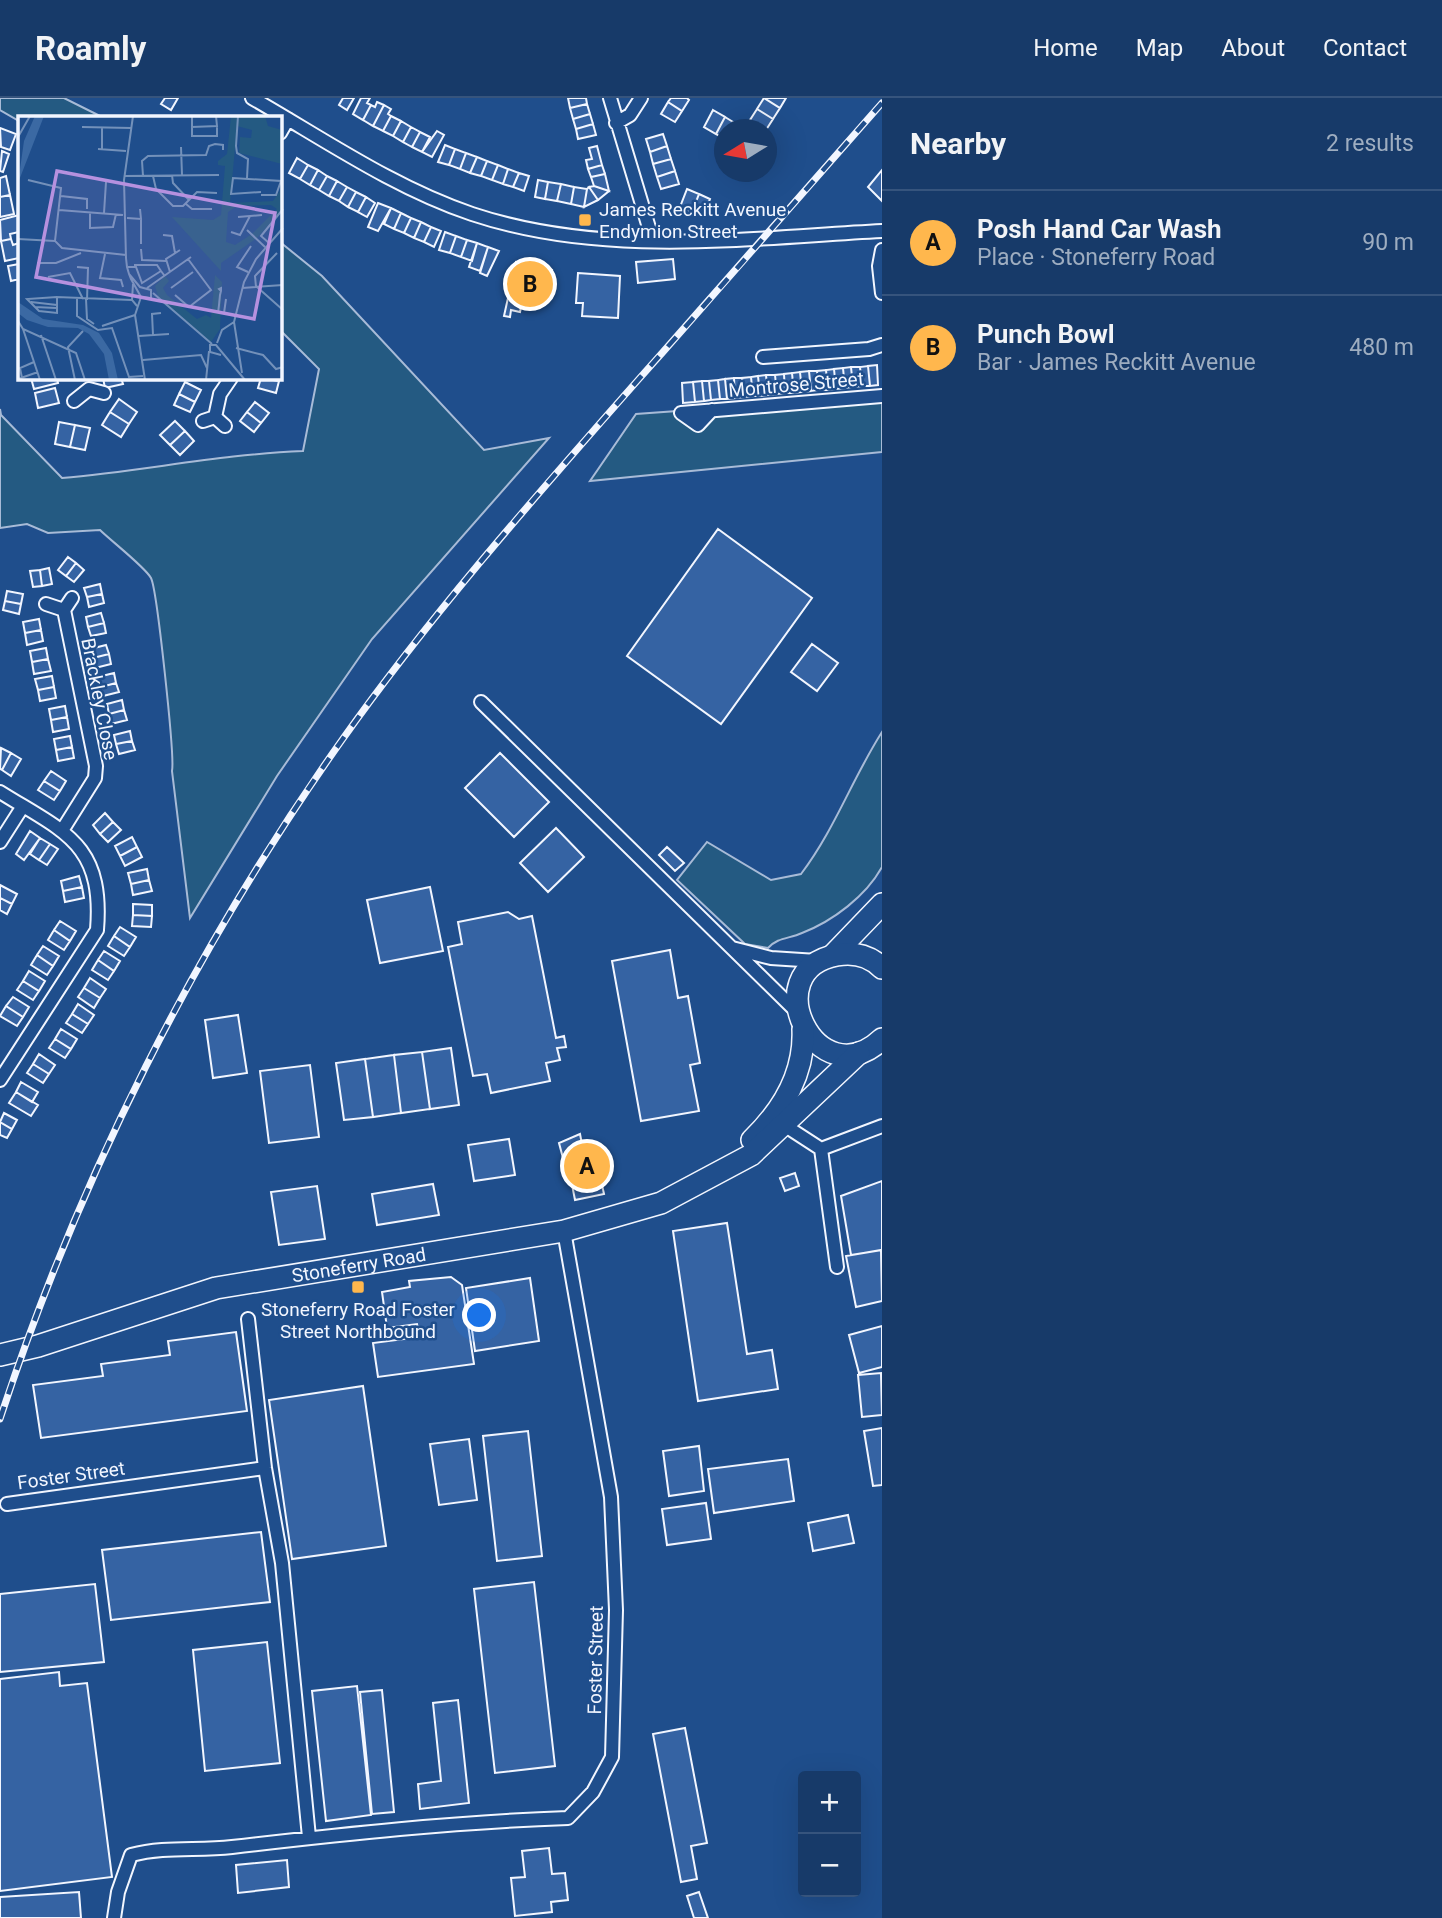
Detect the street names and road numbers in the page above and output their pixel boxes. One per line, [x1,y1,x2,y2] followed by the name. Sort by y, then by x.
[727,367,865,402] street label: Montrose Street
[76,636,123,762] street label: Brackley Close
[290,1243,428,1287] street label: Stoneferry Road
[16,1457,126,1494] street label: Foster Street
[583,1606,608,1714] street label: Foster Street

